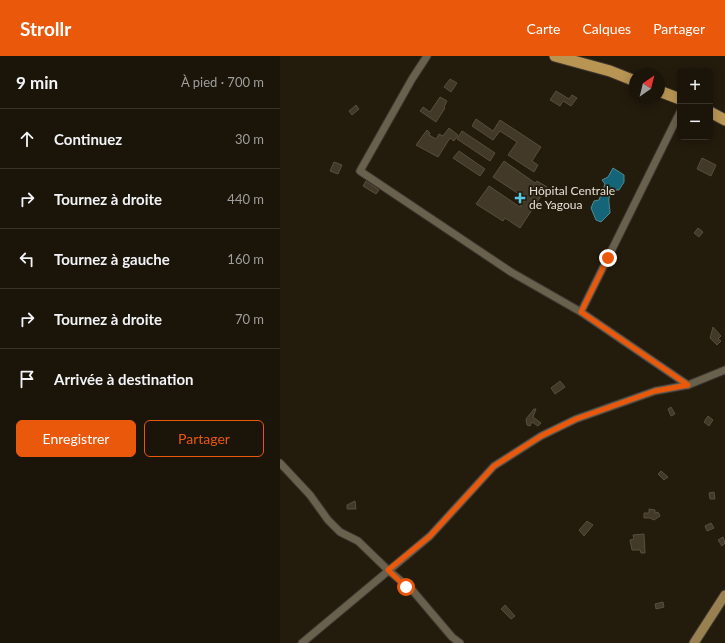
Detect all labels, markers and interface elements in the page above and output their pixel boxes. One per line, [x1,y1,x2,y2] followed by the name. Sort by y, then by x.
[20,17,71,40] text: Strollr
[527,20,560,37] text: Carte
[582,20,631,37] text: Calques
[653,20,705,37] text: Partager
[629,68,665,104] north arrow
[677,68,713,140] map controls
[677,68,713,104] button: +
[16,72,58,93] text: 9 min
[181,74,264,90] text: À pied · 700 m
[677,104,713,140] button: −
[16,128,38,150] icon: ahead
[54,130,122,148] text: Continuez
[235,131,264,147] text: 30 m
[529,183,615,212] place label: Hôpital Centrale de Yagoua
[16,188,38,210] icon: right
[54,190,162,208] text: Tournez à droite
[227,191,264,207] text: 440 m
[514,192,526,204] marker: Hôpital Centrale de Yagoua
[16,248,38,270] icon: left
[599,249,617,267] route end
[54,250,170,268] text: Tournez à gauche
[227,251,264,267] text: 160 m
[16,308,38,330] icon: right
[54,310,162,328] text: Tournez à droite
[235,311,264,327] text: 70 m
[16,368,38,390] icon: arrive
[54,370,193,388] text: Arrivée à destination
[16,420,136,457] button: Enregistrer
[144,420,264,457] button: Partager
[397,578,415,596] route start

